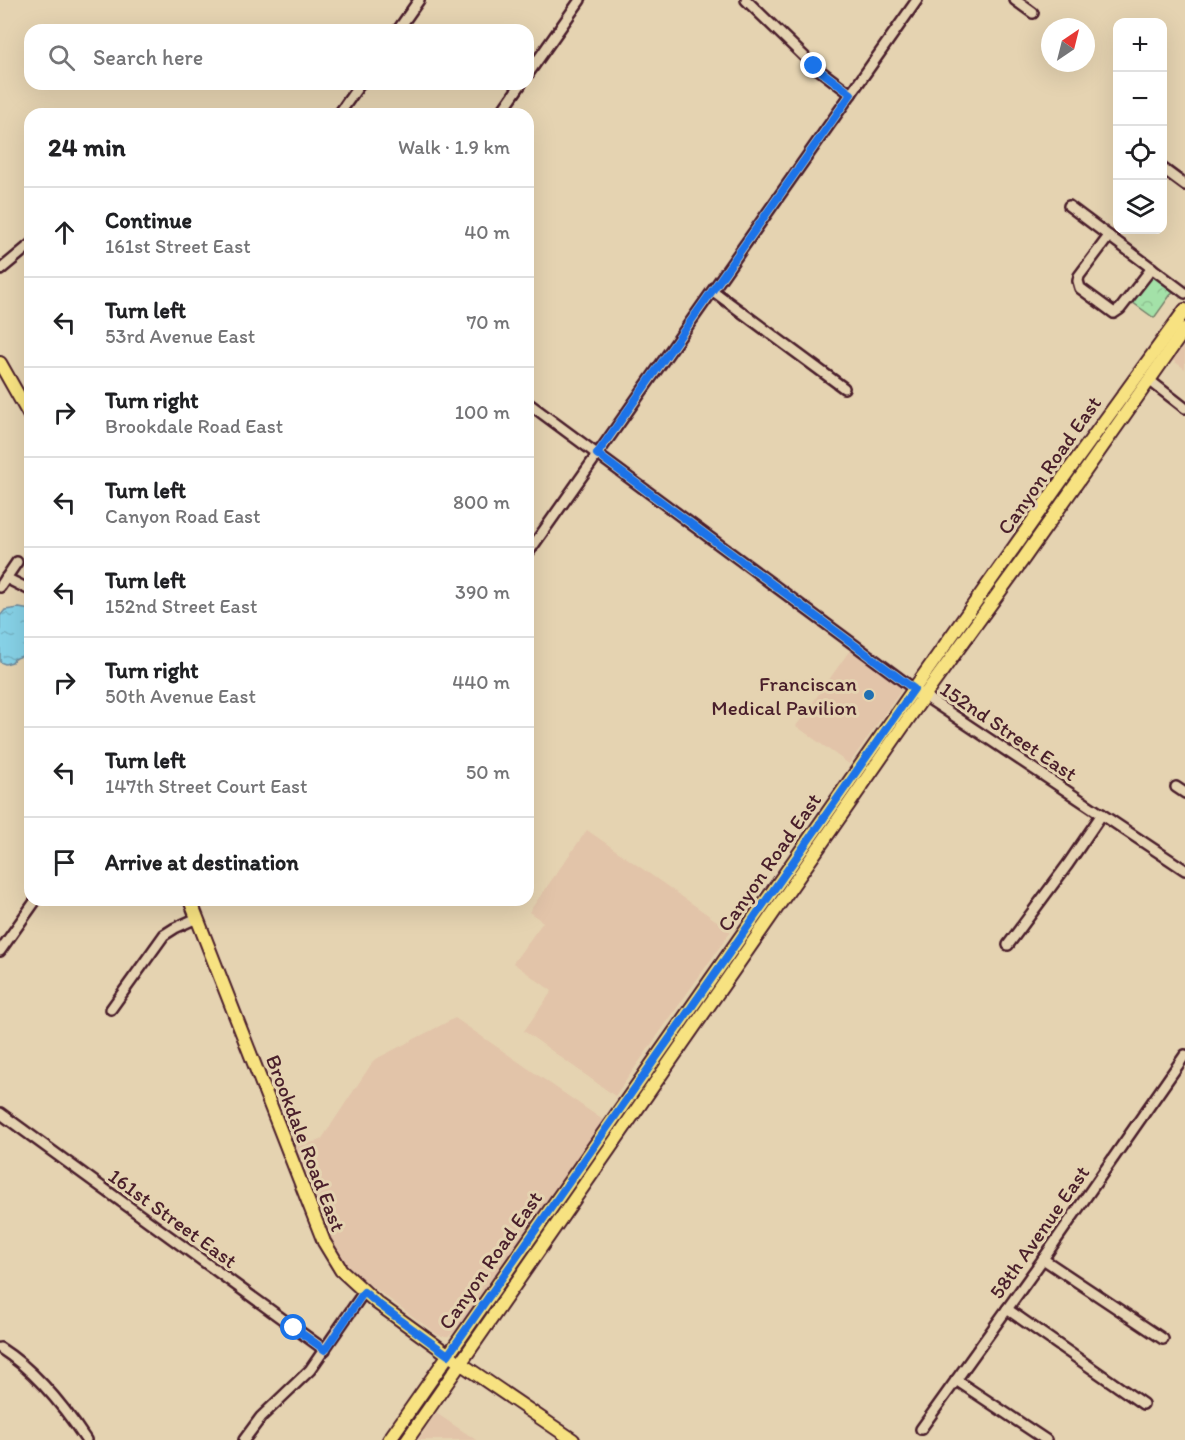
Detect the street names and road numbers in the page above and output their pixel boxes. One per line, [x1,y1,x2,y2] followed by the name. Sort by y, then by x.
[992,391,1106,539] street label: Canyon Road East
[936,676,1082,786] street label: 152nd Street East
[712,788,826,936] street label: Canyon Road East
[261,1051,351,1235] street label: Brookdale Road East
[984,1160,1094,1303] street label: 58th Avenue East
[104,1163,242,1273] street label: 161st Street East
[433,1186,547,1334] street label: Canyon Road East

